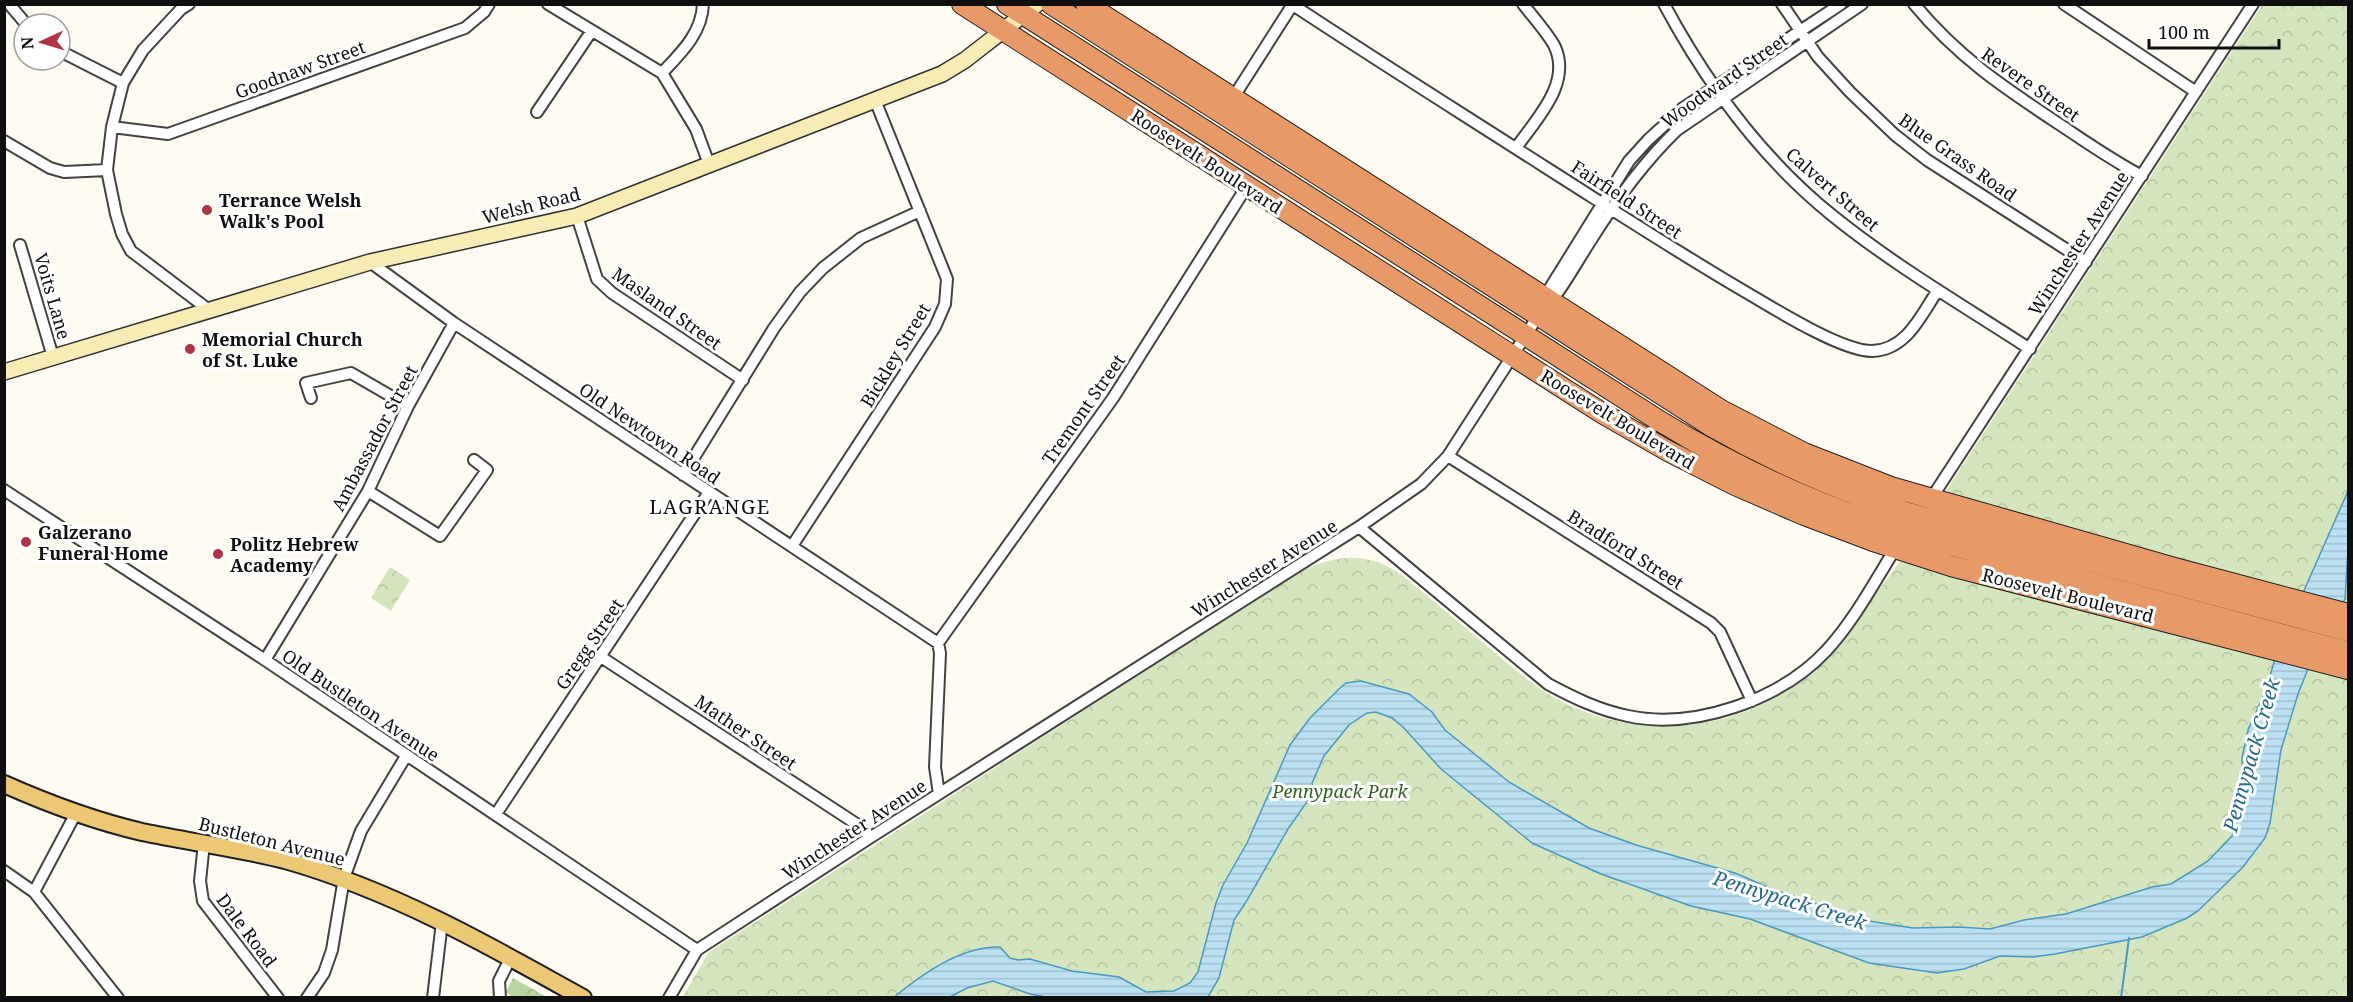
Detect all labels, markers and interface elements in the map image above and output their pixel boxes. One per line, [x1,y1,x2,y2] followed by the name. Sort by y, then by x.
[12,12,72,72] north arrow
[2149,12,2280,50] scale bar
[2158,20,2210,44] text: 100 m
[1656,27,1792,133] street label: Woodward Street
[232,34,368,104] street label: Goodnaw Street
[16,36,38,50] text: N
[1977,41,2085,127] street label: Revere Street
[1127,103,1287,219] street label: Roosevelt Boulevard
[1894,107,2022,207] street label: Blue Grass Road
[1781,142,1885,236] street label: Calvert Street
[1567,154,1687,244] street label: Fairfield Street
[2022,166,2134,320] street label: Winchester Avenue
[479,181,583,229] street label: Welsh Road
[219,188,362,233] place label: Terrance Welsh Walk's Pool
[200,203,214,217] marker: Terrance Welsh Walk's Pool
[29,250,77,342] street label: Voits Lane
[608,261,726,355] street label: Masland Street
[855,299,935,411] street label: Bickley Street
[202,327,363,372] place label: Memorial Church of St. Luke
[183,342,197,356] marker: Memorial Church of St. Luke
[1036,349,1130,469] street label: Tremont Street
[325,361,423,515] street label: Ambassador Street
[1536,363,1700,475] street label: Roosevelt Boulevard
[575,377,725,489] street label: Old Newtown Road
[649,493,771,520] district label: LAGRANGE
[1563,504,1689,594] street label: Bradford Street
[1187,513,1341,623] street label: Winchester Avenue
[38,520,168,565] place label: Galzerano Funeral Home
[230,532,359,577] place label: Politz Hebrew Academy
[19,535,33,549] marker: Galzerano Funeral Home
[211,547,225,561] marker: Politz Hebrew Academy
[1980,562,2156,628] street label: Roosevelt Boulevard
[550,594,628,694] street label: Gregg Street
[278,643,444,767] street label: Old Bustleton Avenue
[2216,675,2286,836] water label: Pennypack Creek
[690,689,802,775] street label: Mather Street
[777,773,931,885] street label: Winchester Avenue
[1271,779,1408,803] park label: Pennypack Park
[196,811,348,871] street label: Bustleton Avenue
[1709,864,1870,936] water label: Pennypack Creek
[211,888,283,972] street label: Dale Road

